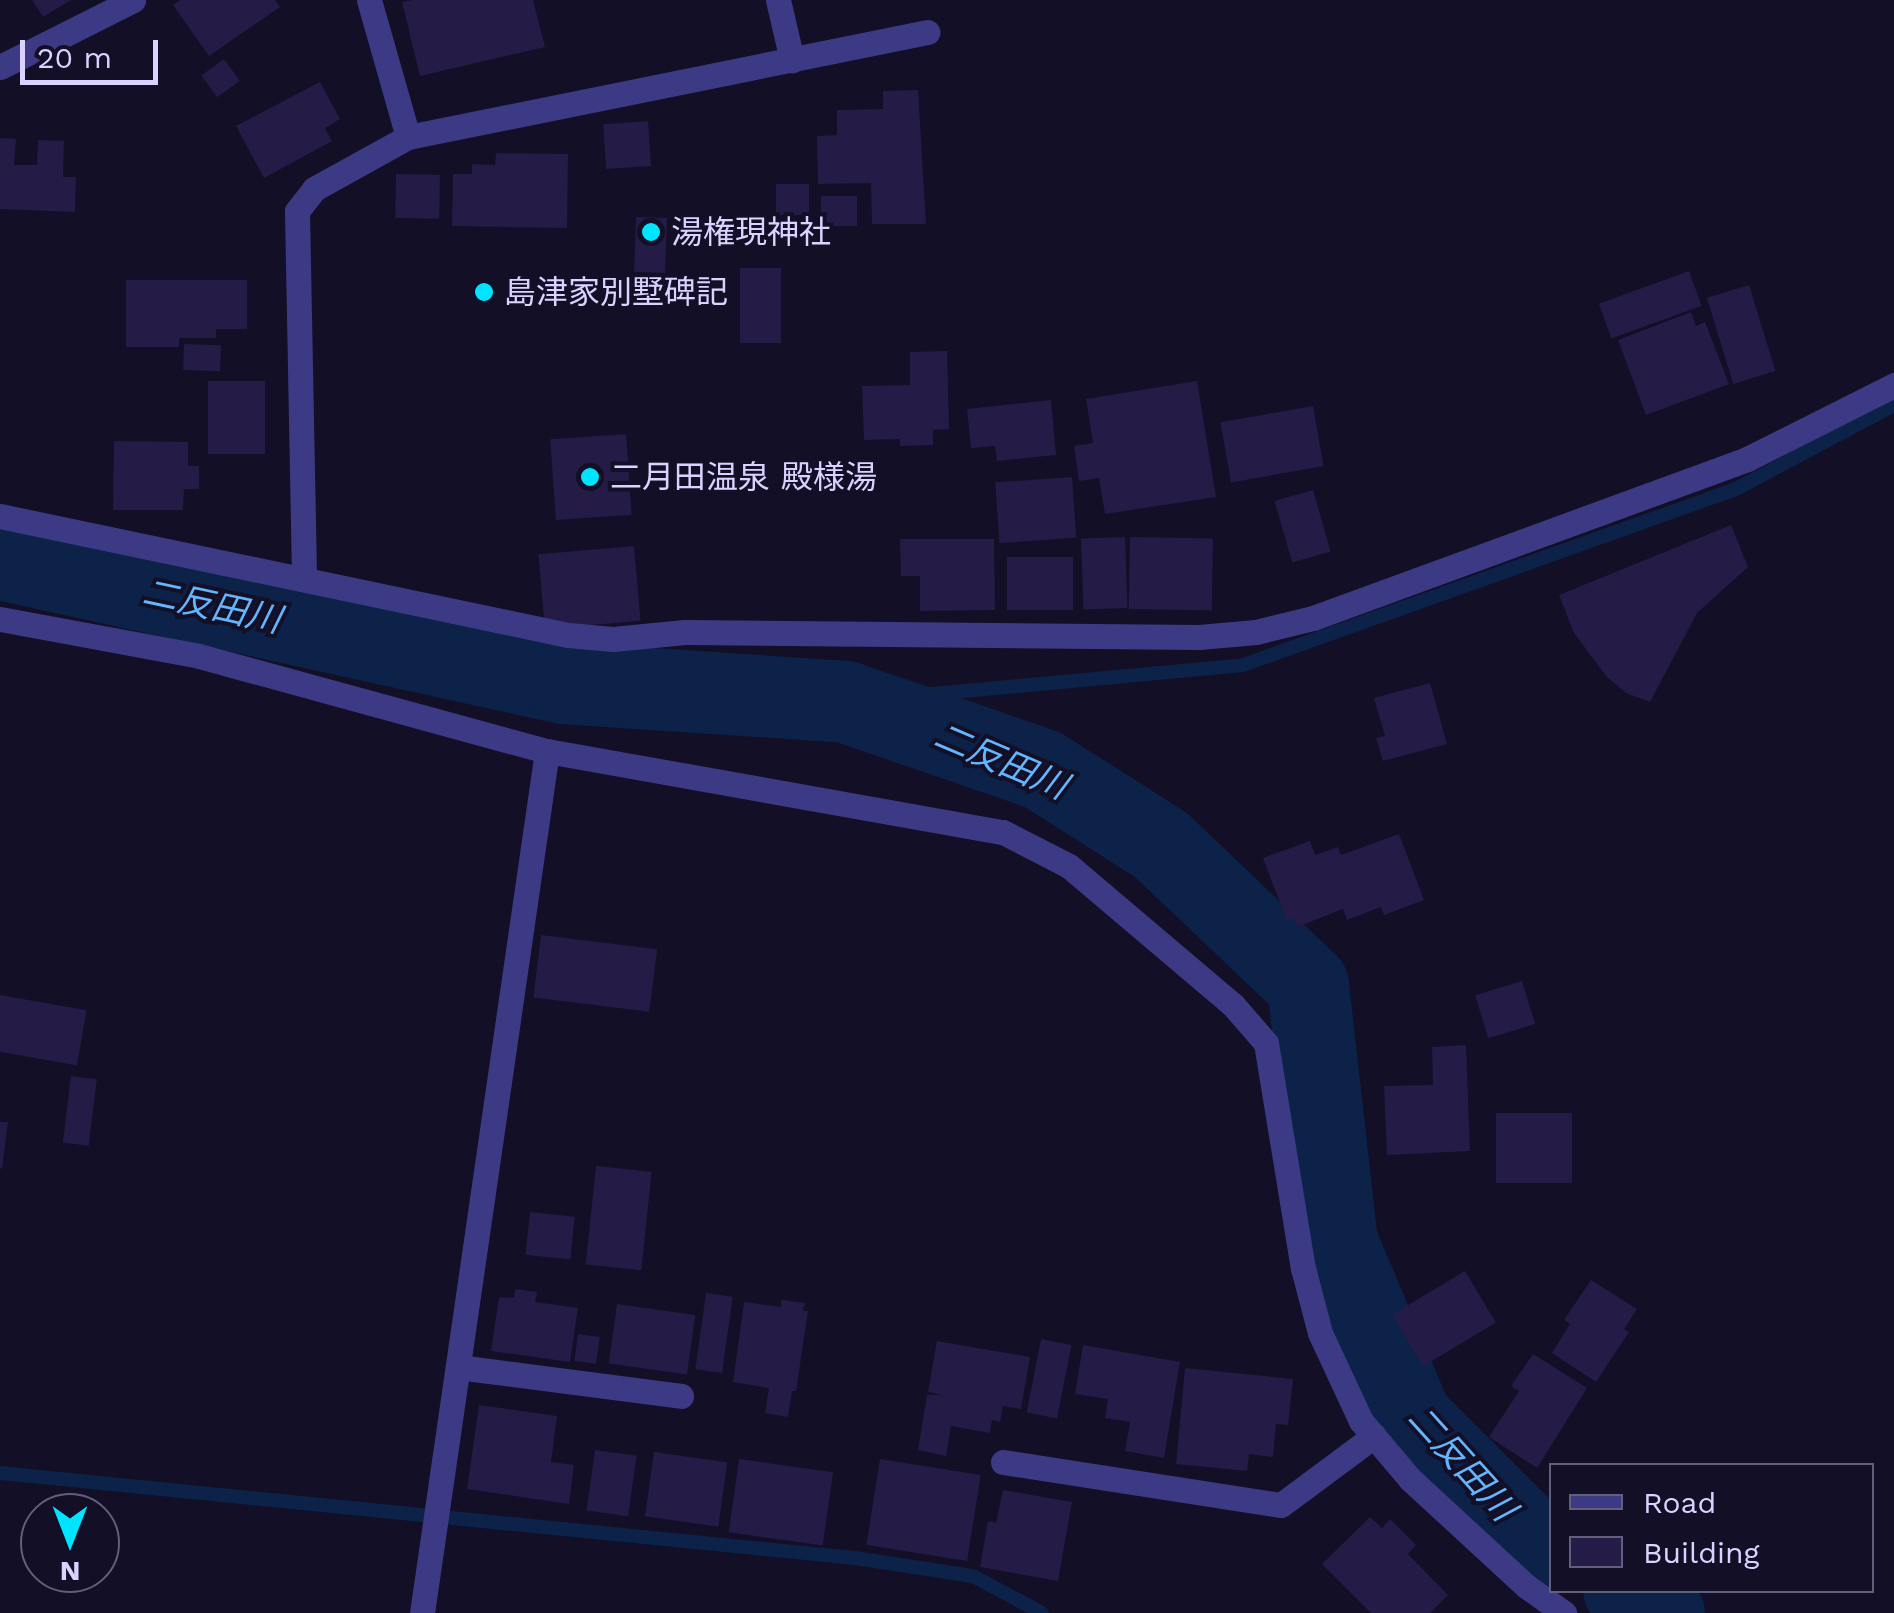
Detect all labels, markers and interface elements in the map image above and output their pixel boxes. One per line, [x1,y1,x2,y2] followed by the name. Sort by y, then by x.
[25,20,162,82] scale bar
[37,40,112,75] text: 20 m
[671,213,831,251] place label: 湯権現神社
[640,221,662,243] marker: 湯権現神社
[504,273,728,311] place label: 島津家別墅碑記
[473,281,495,303] marker: 島津家別墅碑記
[610,458,877,496] place label: 二月田温泉 殿様湯
[579,466,601,488] marker: 二月田温泉 殿様湯
[139,571,285,641] water label: 二反田川
[928,714,1074,808] water label: 二反田川
[1400,1397,1524,1529] water label: 二反田川
[1549,1463,1874,1593] legend
[1643,1485,1716,1520] text: Road
[20,1493,120,1593] north arrow
[1643,1535,1760,1570] text: Building
[60,1555,80,1588] text: N

